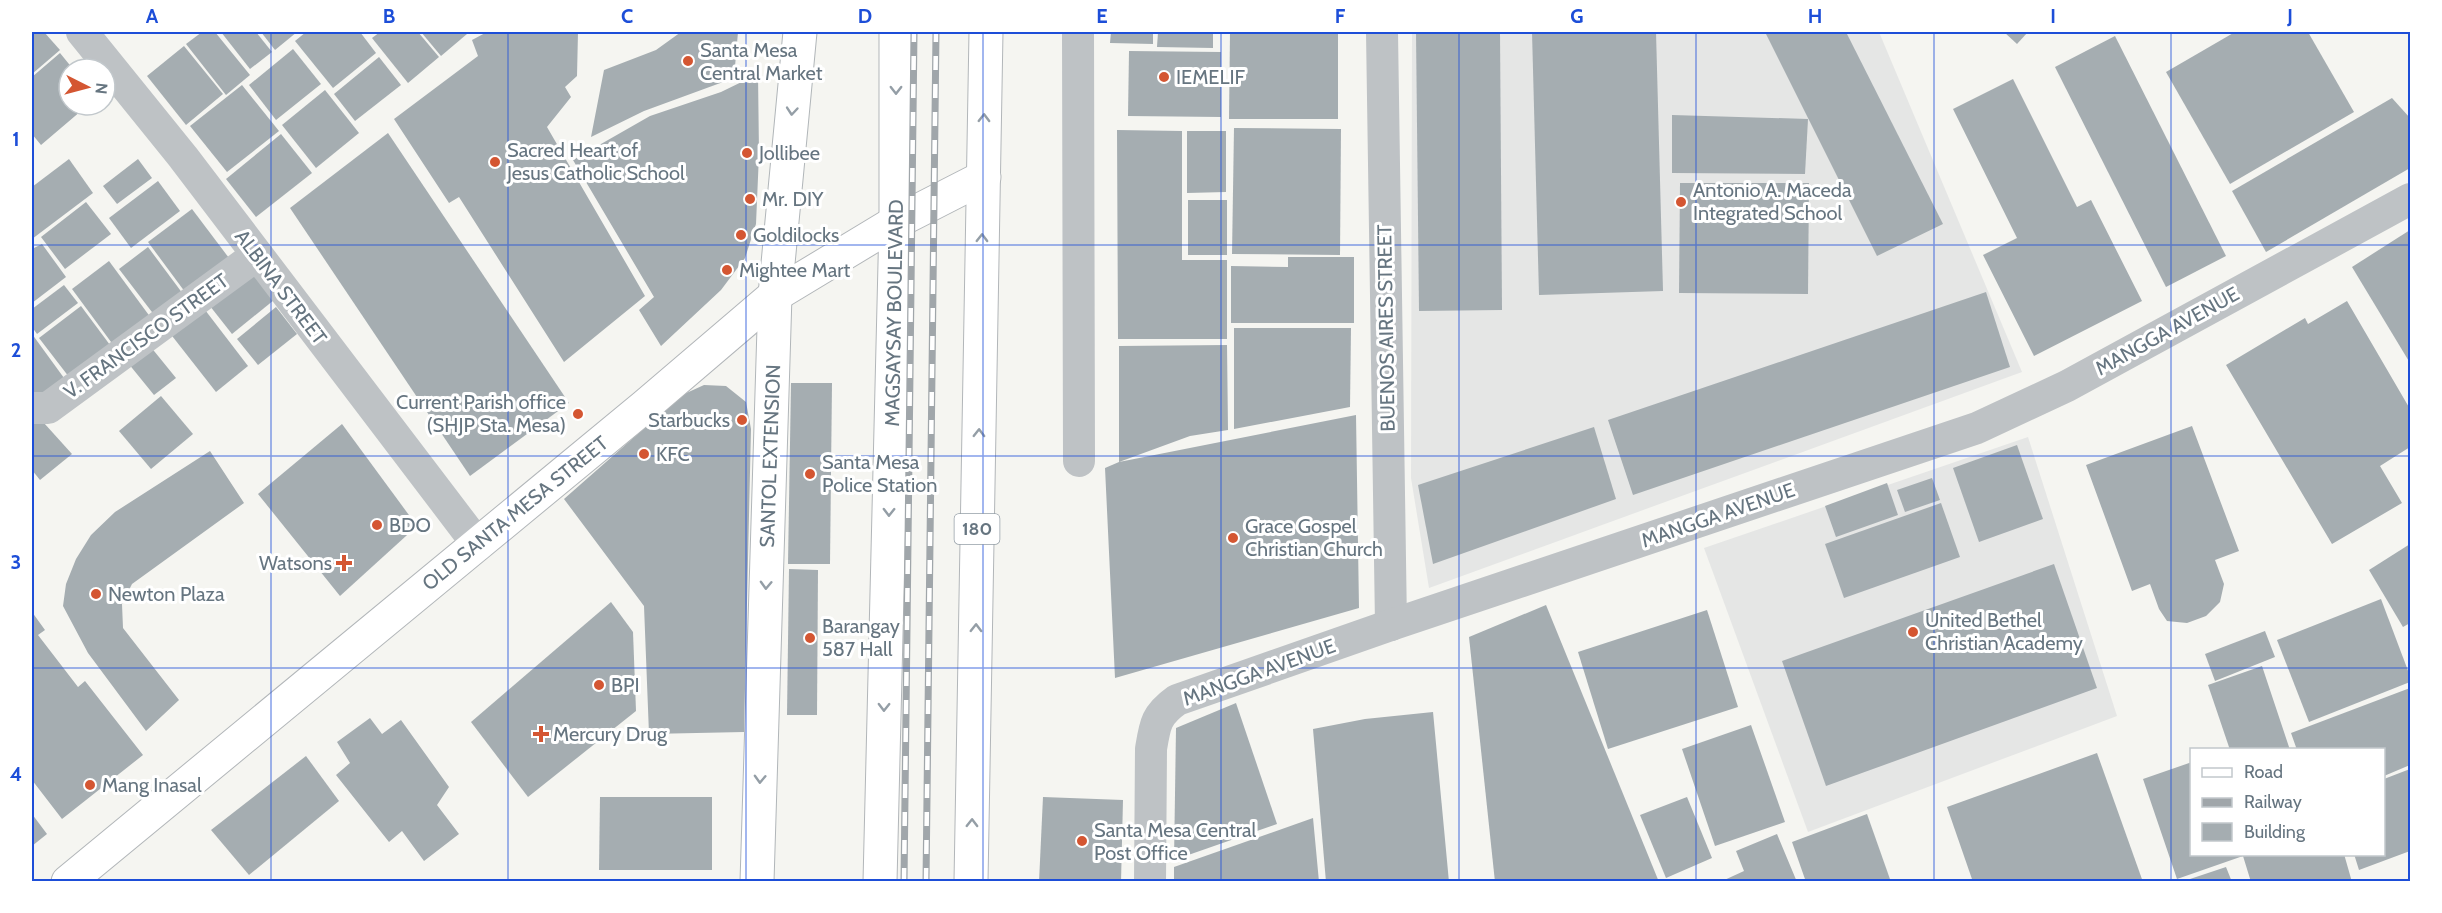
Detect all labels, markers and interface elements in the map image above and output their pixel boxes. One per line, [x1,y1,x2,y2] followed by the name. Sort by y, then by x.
[146,4,159,28] text: A
[383,4,395,28] text: B
[621,4,633,28] text: C
[858,4,872,28] text: D
[1096,4,1108,28] text: E
[1335,4,1346,28] text: F
[1570,4,1584,28] text: G
[1808,4,1822,28] text: H
[2050,4,2056,28] text: I
[2286,4,2293,28] text: J
[700,38,823,85] place label: Santa Mesa Central Market
[681,54,695,68] marker: Santa Mesa Central Market
[57,57,117,117] north arrow
[1176,65,1246,89] place label: IEMELIF
[1157,70,1171,84] marker: IEMELIF
[91,82,111,95] text: N
[890,85,902,94] one-way arrow
[786,106,799,115] one-way arrow
[978,114,991,123] one-way arrow
[12,127,20,151] text: 1
[506,138,685,185] place label: Sacred Heart of Jesus Catholic School
[758,141,820,165] place label: Jollibee
[740,146,754,160] marker: Jollibee
[488,155,502,169] marker: Sacred Heart of Jesus Catholic School
[1693,178,1852,225] place label: Antonio A. Maceda Integrated School
[762,187,824,211] place label: Mr. DIY
[743,192,757,206] marker: Mr. DIY
[1674,195,1688,209] marker: Antonio A. Maceda Integrated School
[880,199,908,427] street label: MAGSAYSAY BOULEVARD
[753,223,839,247] place label: Goldilocks
[1372,224,1400,432] street label: BUENOS AIRES STREET
[230,225,332,349] street label: ALBINA STREET
[734,228,748,242] marker: Goldilocks
[976,234,989,243] one-way arrow
[739,258,851,282] place label: Mightee Mart
[720,263,734,277] marker: Mightee Mart
[59,268,233,404] street label: V. FRANCISCO STREET
[2091,282,2243,380] street label: MANGGA AVENUE
[11,338,21,362] text: 2
[755,364,785,548] street label: SANTOL EXTENSION
[396,390,566,437] place label: Current Parish office (SHJP Sta. Mesa)
[571,407,585,421] marker: Current Parish office (SHJP Sta. Mesa)
[648,408,730,432] place label: Starbucks
[735,413,749,427] marker: Starbucks
[973,429,985,438] one-way arrow
[417,431,613,595] street label: OLD SANTA MESA STREET
[656,442,690,466] place label: KFC
[637,447,651,461] marker: KFC
[822,450,938,497] place label: Santa Mesa Police Station
[803,467,817,481] marker: Santa Mesa Police Station
[1638,478,1798,552] street label: MANGGA AVENUE
[883,507,895,516] one-way arrow
[389,513,431,537] place label: BDO
[954,514,1000,544] road number: 180
[1245,514,1383,561] place label: Grace Gospel Christian Church
[370,518,384,532] marker: BDO
[1226,531,1240,545] marker: Grace Gospel Christian Church
[11,550,21,574] text: 3
[259,551,332,575] place label: Watsons
[337,556,351,570] marker: Watsons
[760,580,772,589] one-way arrow
[108,582,225,606] place label: Newton Plaza
[89,587,103,601] marker: Newton Plaza
[1925,608,2083,655] place label: United Bethel Christian Academy
[822,614,900,661] place label: Barangay 587 Hall
[969,624,982,633] one-way arrow
[1906,625,1920,639] marker: United Bethel Christian Academy
[803,631,817,645] marker: Barangay 587 Hall
[1179,633,1339,711] street label: MANGGA AVENUE
[611,673,639,697] place label: BPI
[592,678,606,692] marker: BPI
[878,702,891,711] one-way arrow
[553,722,668,746] place label: Mercury Drug
[534,727,548,741] marker: Mercury Drug
[2190,748,2385,856] legend
[2244,761,2283,783] text: Road
[10,762,22,786] text: 4
[102,773,202,797] place label: Mang Inasal
[754,775,767,784] one-way arrow
[83,778,97,792] marker: Mang Inasal
[2244,791,2302,813] text: Railway
[1094,818,1257,865] place label: Santa Mesa Central Post Office
[966,819,978,828] one-way arrow
[2244,821,2306,843] text: Building
[1075,834,1089,848] marker: Santa Mesa Central Post Office

